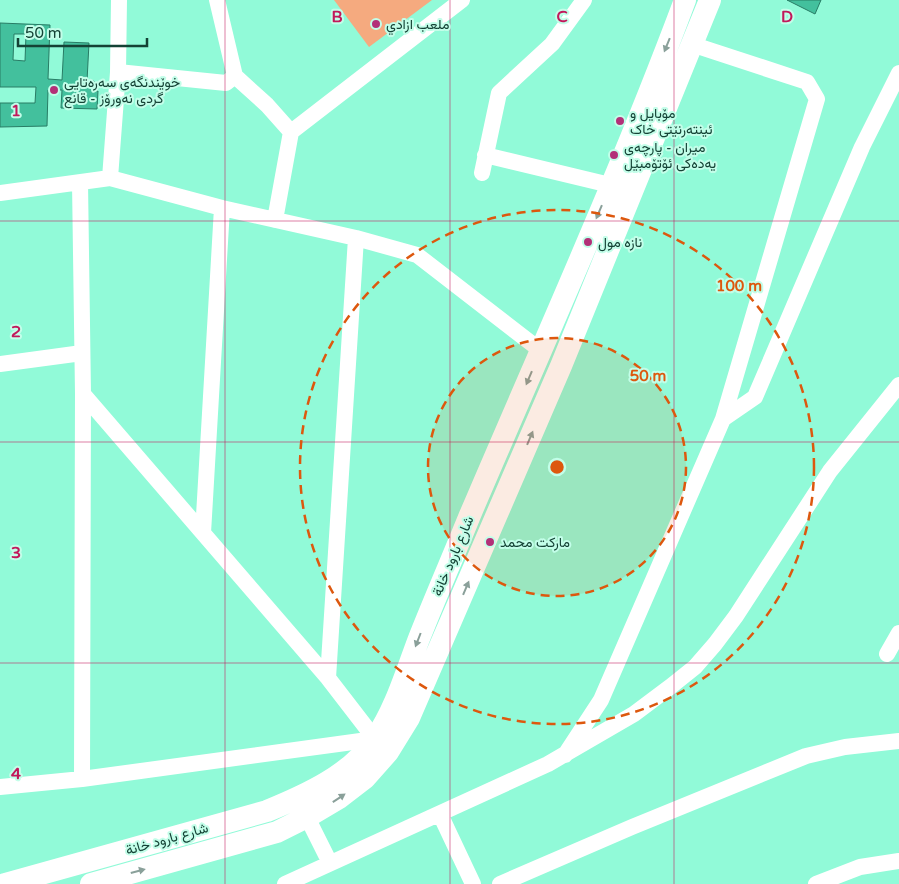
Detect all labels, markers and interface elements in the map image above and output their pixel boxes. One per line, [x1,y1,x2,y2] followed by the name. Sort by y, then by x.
[331,7,343,27] text: B
[556,7,568,27] text: C
[781,7,793,27] text: D
[18,15,146,47] scale bar
[386,16,449,36] place label: ملعب ازادي
[370,18,382,30] marker: ملعب ازادي
[25,24,62,42] text: 50 m
[663,38,671,53] one-way arrow
[64,74,180,109] place label: خوێندنگەی سەرەتایی گردی نەورۆز - قانع
[48,84,60,96] marker: خوێندنگەی سەرەتایی گردی نەورۆز - قانع
[11,101,21,121] text: 1
[630,105,713,138] place label: مۆبایل و ئینتەرنێتی خاک
[614,115,626,127] marker: مۆبایل و ئینتەرنێتی خاک
[624,139,716,172] place label: میران - پارچەی یەدەکی ئۆتۆمبێل
[608,149,620,161] marker: میران - پارچەی یەدەکی ئۆتۆمبێل
[594,205,602,219] one-way arrow
[598,234,642,252] place label: نازه مول
[582,236,594,248] marker: نازه مول
[716,277,762,295] text: 100 m
[11,322,21,342] text: 2
[630,367,666,385] text: 50 m
[524,371,532,385] one-way arrow
[527,431,535,445] one-way arrow
[548,458,566,476] centre of rings
[429,514,479,599] street label: شارع بارود خانة
[500,534,570,551] place label: ماركت محمد
[484,536,496,548] marker: ماركت محمد
[11,543,21,563] text: 3
[463,581,471,595] one-way arrow
[414,633,422,648] one-way arrow
[11,764,21,784] text: 4
[332,793,345,803] one-way arrow
[124,819,211,861] street label: شارع بارود خانة
[131,867,146,875] one-way arrow

